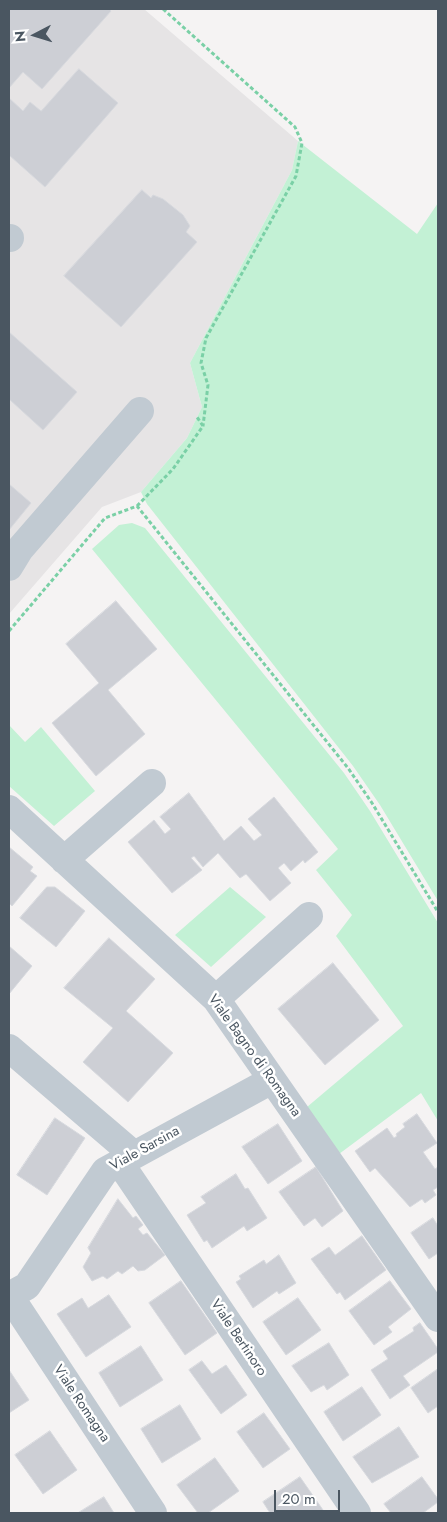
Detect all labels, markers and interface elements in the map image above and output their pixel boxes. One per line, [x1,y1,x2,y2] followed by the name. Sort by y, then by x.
[10,10,60,60] north arrow
[10,30,31,43] text: N
[204,992,304,1120] street label: Viale Bagno di Romagna
[107,1123,183,1175] street label: Viale Sarsina
[206,1297,270,1379] street label: Viale Bertinoro
[49,1362,113,1446] street label: Viale Romagna
[277,1480,343,1512] scale bar
[282,1488,316,1510] text: 20 m

